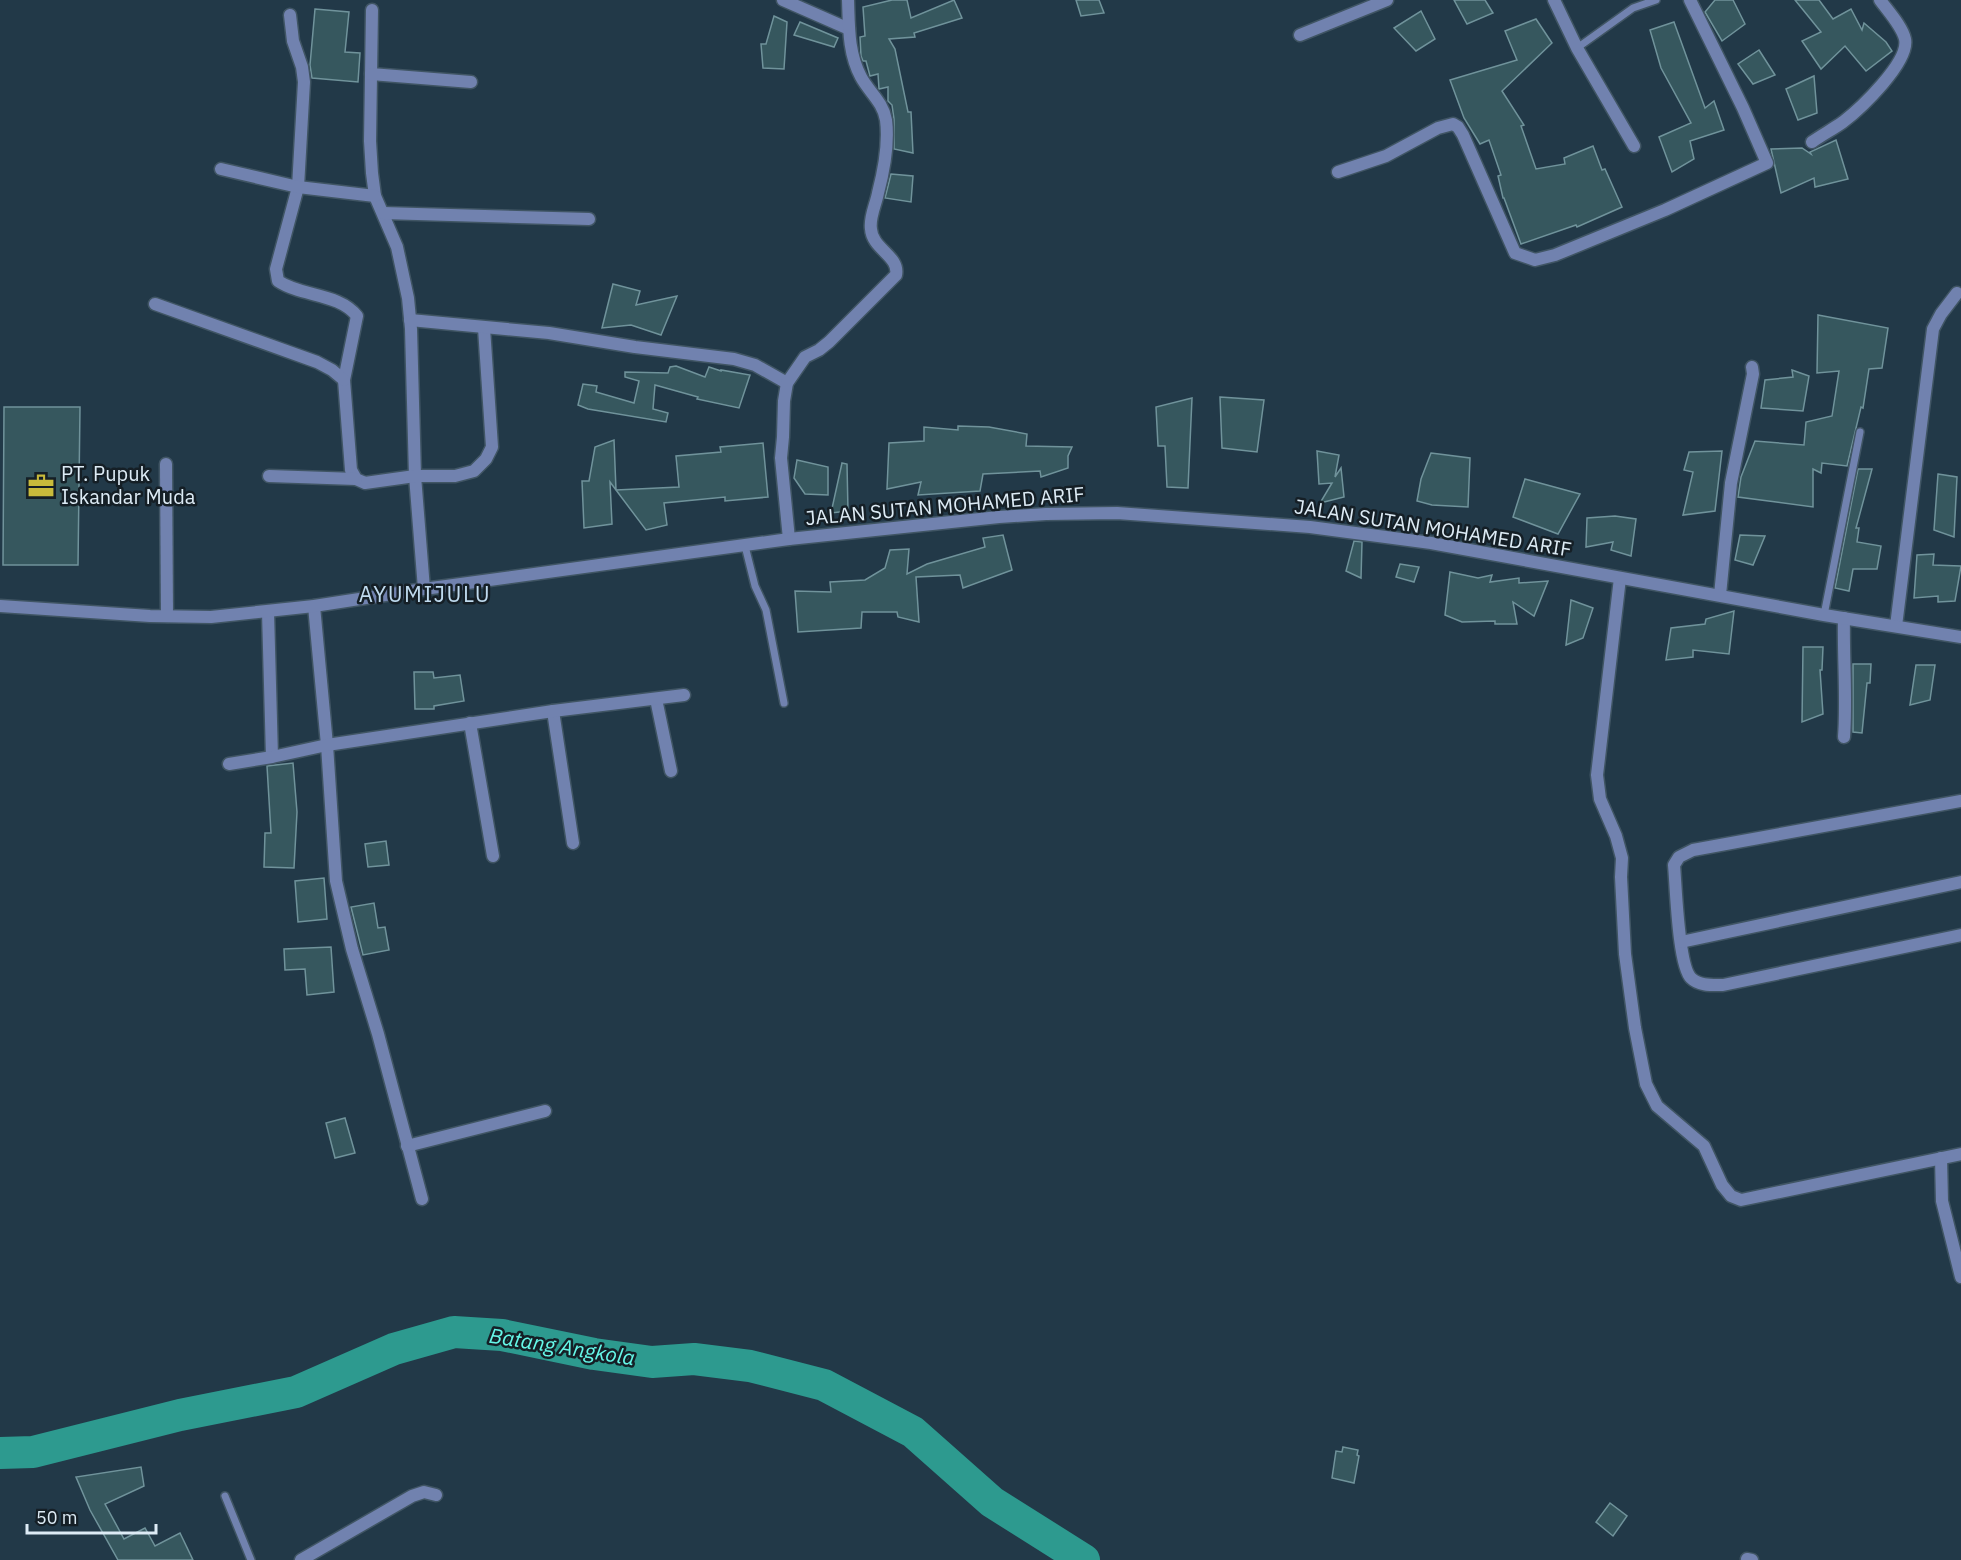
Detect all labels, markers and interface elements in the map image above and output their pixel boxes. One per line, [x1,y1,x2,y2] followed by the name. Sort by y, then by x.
[61,460,196,510] place label: PT. Pupuk Iskandar Muda
[26,471,56,501] office icon: PT. Pupuk Iskandar Muda
[804,480,1086,531] street label: JALAN SUTAN MOHAMED ARIF
[1293,492,1574,563] street label: JALAN SUTAN MOHAMED ARIF
[359,579,491,608] district label: AYUMIJULU
[487,1321,637,1371] water label: Batang Angkola
[27,1497,156,1535] scale bar
[36,1506,78,1529] text: 50 m

